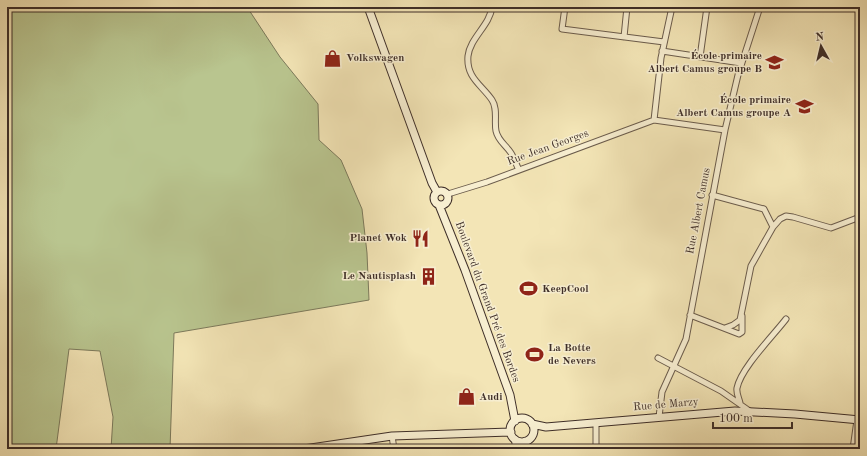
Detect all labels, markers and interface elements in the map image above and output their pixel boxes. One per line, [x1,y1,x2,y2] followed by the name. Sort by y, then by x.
[801,26,841,66] north arrow
[815,31,825,44] text: N
[323,48,343,68] shop icon: Volkswagen
[647,49,762,75] place label: École primaire Albert Camus groupe B
[765,52,785,72] school or university icon: École primaire Albert Camus groupe B
[346,53,404,64] place label: Volkswagen
[676,93,792,119] place label: École primaire Albert Camus groupe A
[794,96,814,116] school or university icon: École primaire Albert Camus groupe A
[506,128,591,168] street label: Rue Jean Georges
[685,167,713,255] street label: Rue Albert Camus
[453,220,521,384] street label: Boulevard du Grand Pré des Bordes
[410,228,430,248] restaurant icon: Planet Wok
[349,233,407,244] place label: Planet Wok
[419,266,439,286] building icon: Le Nautisplash
[342,271,416,282] place label: Le Nautisplash
[519,279,539,299] sports icon: KeepCool
[542,284,589,295] place label: KeepCool
[548,343,596,367] place label: La Botte de Nevers
[525,344,545,364] sports icon: La Botte de Nevers
[456,387,476,407] shop icon: Audi
[479,392,503,403] place label: Audi
[633,397,699,413] street label: Rue de Marzy
[713,404,792,430] scale bar
[719,413,753,425] text: 100 m

